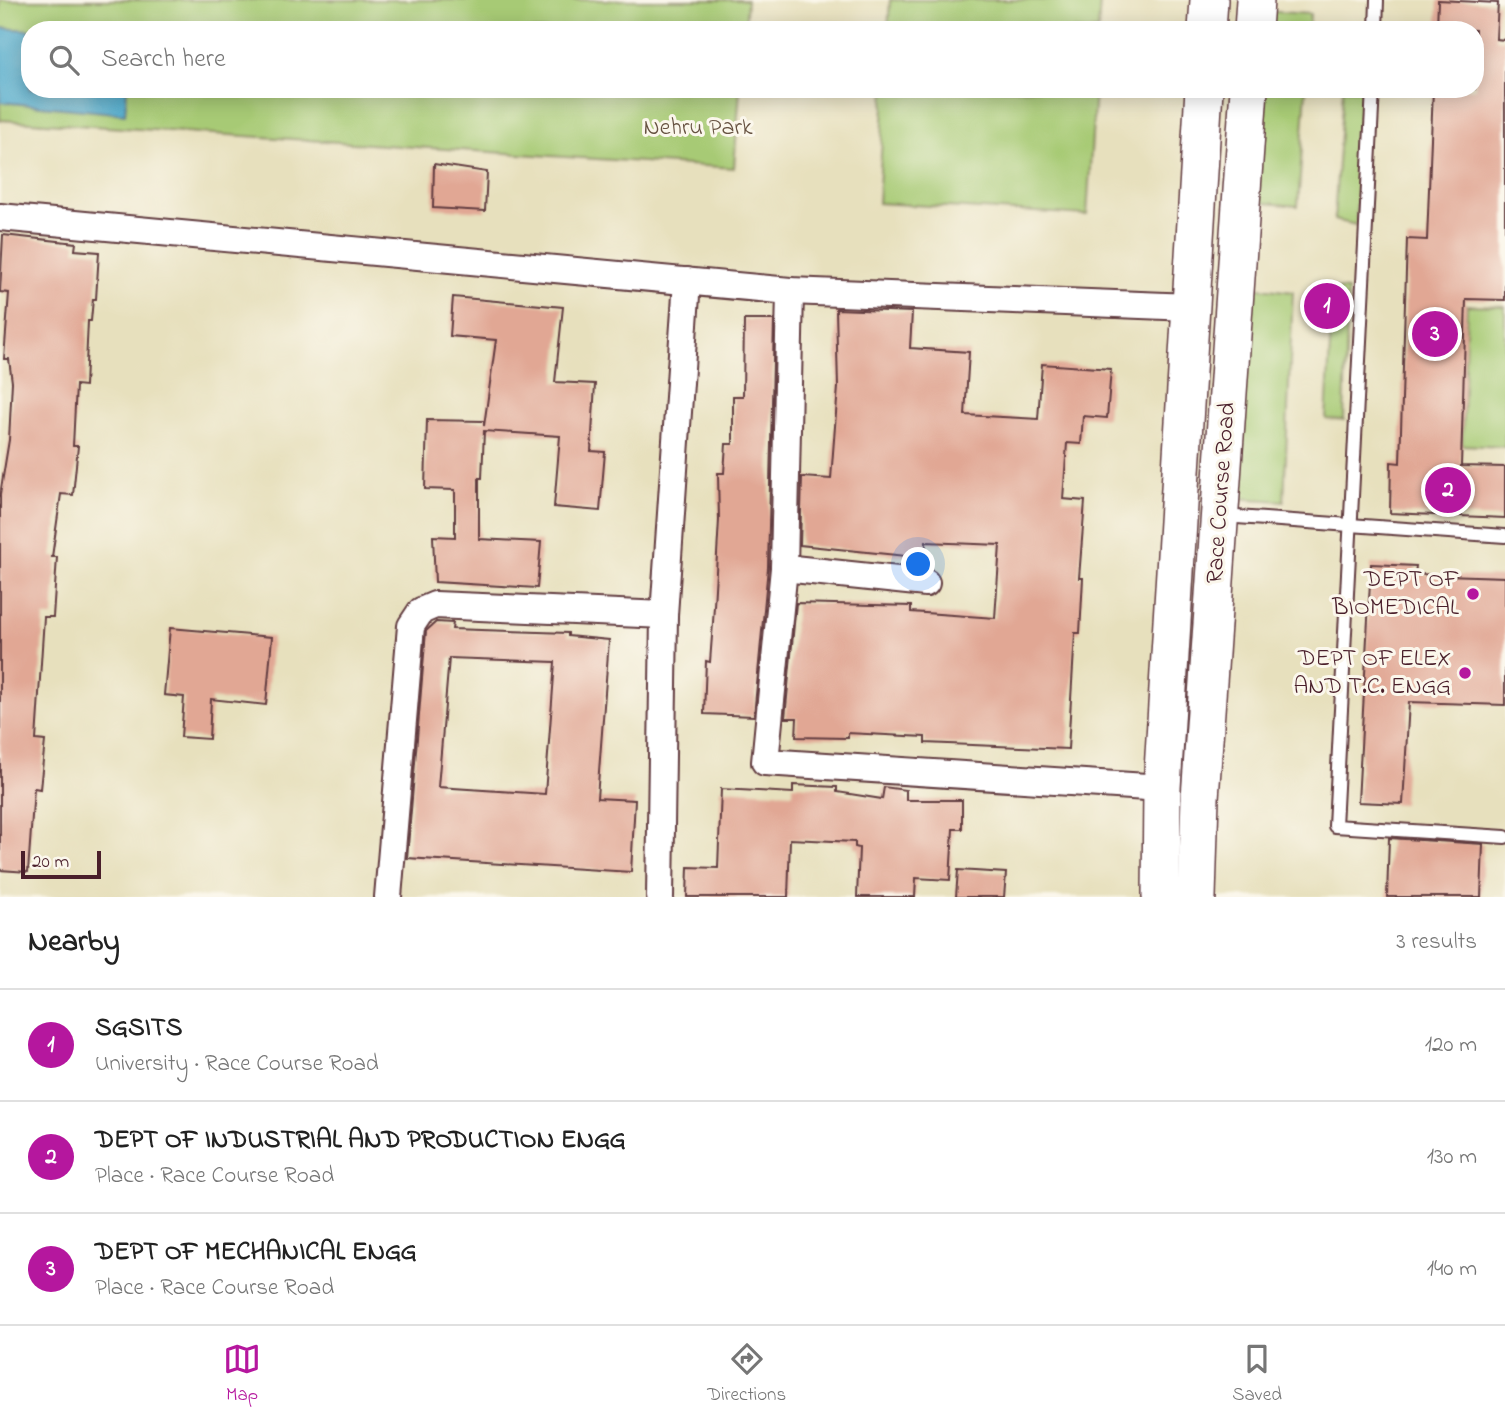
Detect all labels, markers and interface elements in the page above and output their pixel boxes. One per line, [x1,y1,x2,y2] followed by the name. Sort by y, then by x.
[21,21,1484,98] search box
[45,41,83,79] icon: search
[101,41,226,79] text: Search here
[644,111,753,146] park label: Nehru Park
[1304,280,1350,332] pin: 1
[1412,308,1458,360] pin: 3
[1198,401,1246,585] street label: Race Course Road
[1425,464,1471,516] pin: 2
[901,547,935,581] your location
[1331,563,1459,626] place label: DEPT OF BIOMEDICAL
[1465,586,1481,602] marker: DEPT OF BIOMEDICAL
[1294,642,1451,705] place label: DEPT OF ELEX AND T.C. ENGG
[1457,665,1473,681] marker: DEPT OF ELEX AND T.C. ENGG
[21,848,102,880] scale bar
[32,849,69,876] text: 20 m
[28,921,120,965] text: Nearby
[1396,926,1477,959] text: 3 results
[95,1010,182,1048] text: SGSITS
[47,1029,55,1062] text: 1
[1425,1029,1477,1062] text: 120 m
[95,1048,379,1081] text: University · Race Course Road
[95,1122,626,1160] text: DEPT OF INDUSTRIAL AND PRODUCTION ENGG
[45,1141,57,1174] text: 2
[1427,1141,1477,1174] text: 130 m
[95,1160,334,1193] text: Place · Race Course Road
[95,1234,417,1272] text: DEPT OF MECHANICAL ENGG
[46,1253,56,1286] text: 3
[1427,1253,1477,1286] text: 140 m
[95,1272,334,1305] text: Place · Race Course Road
[223,1340,261,1409] tab: Map
[707,1340,786,1409] tab: Directions
[1232,1340,1282,1409] tab: Saved

